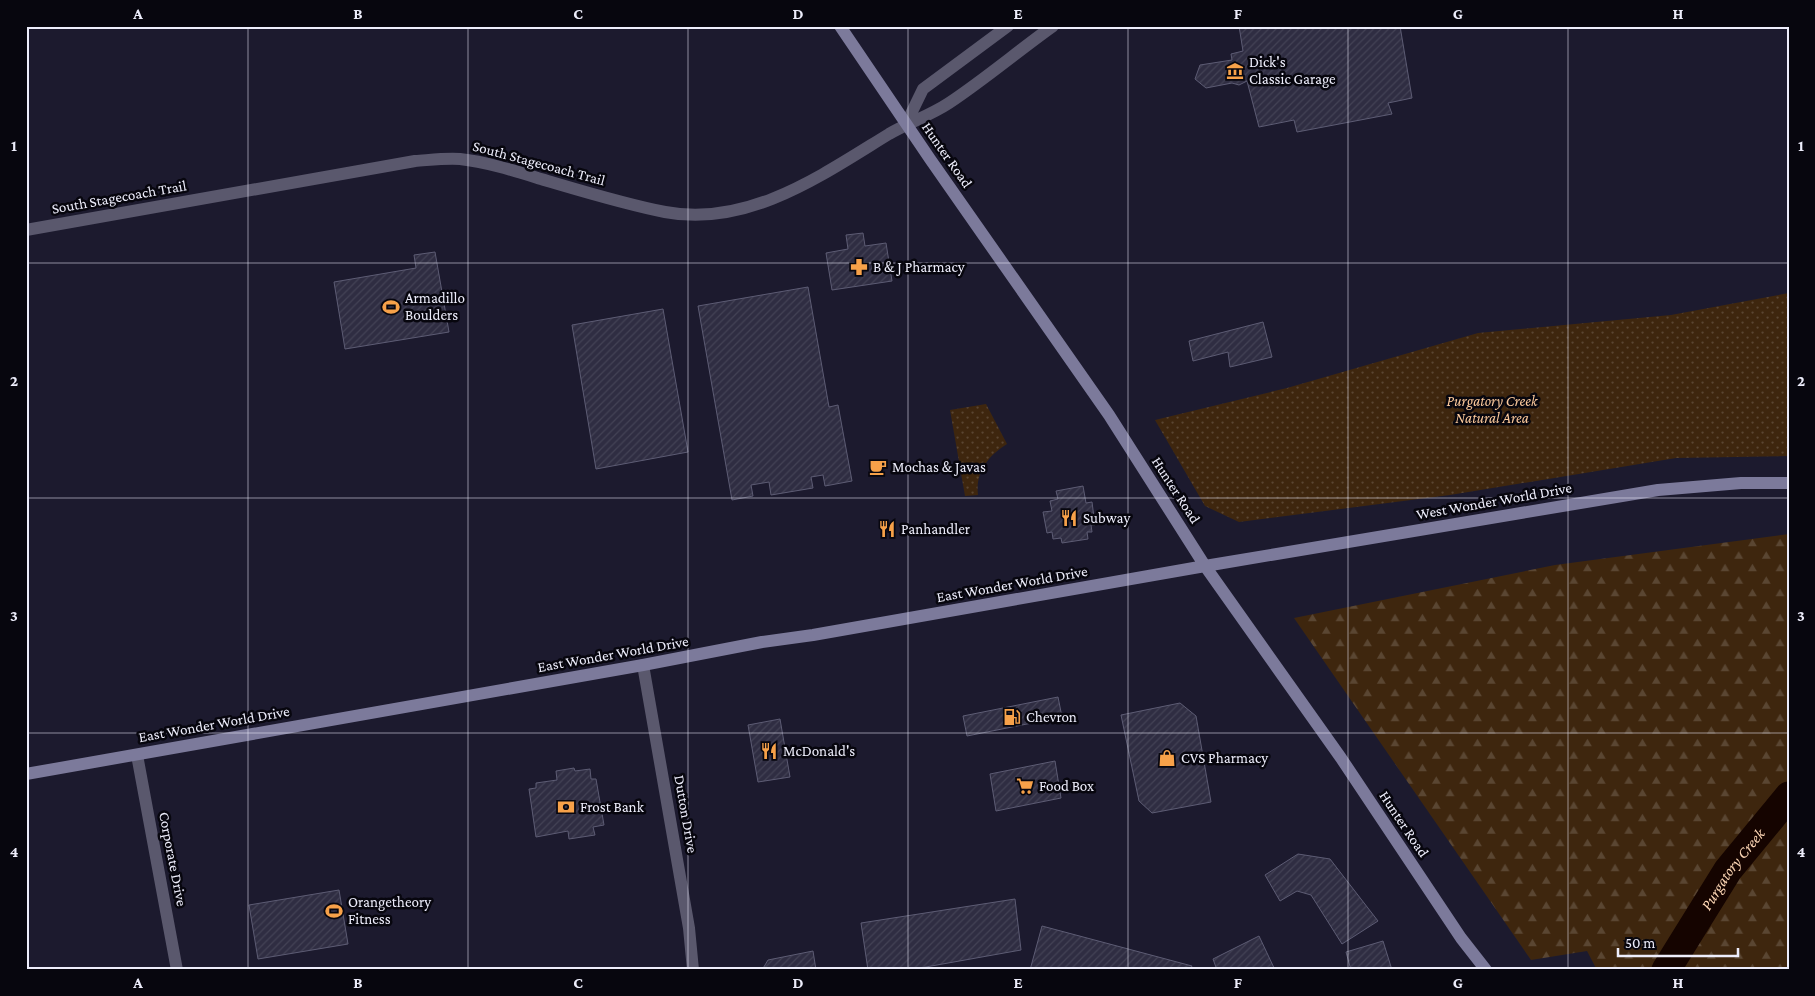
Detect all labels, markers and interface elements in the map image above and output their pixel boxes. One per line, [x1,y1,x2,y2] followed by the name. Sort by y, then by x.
[132,5,143,22] text: A
[353,5,363,22] text: B
[573,5,583,22] text: C
[792,5,804,22] text: D
[1013,5,1023,22] text: E
[1234,5,1243,22] text: F
[1453,5,1463,22] text: G
[1673,5,1684,22] text: H
[1249,54,1336,88] place label: Dick's Classic Garage
[1225,61,1245,81] museum icon: Dick's Classic Garage
[919,119,975,191] street label: Hunter Road
[11,137,17,154] text: 1
[1798,137,1804,154] text: 1
[471,138,607,189] street label: South Stagecoach Trail
[50,177,188,218] street label: South Stagecoach Trail
[849,257,869,277] pharmacy icon: B & J Pharmacy
[873,259,965,276] place label: B & J Pharmacy
[405,290,465,323] place label: Armadillo Boulders
[381,297,401,317] sports icon: Armadillo Boulders
[10,372,18,389] text: 2
[1797,372,1805,389] text: 2
[1447,393,1539,426] park label: Purgatory Creek Natural Area
[1149,454,1203,526] street label: Hunter Road
[868,457,888,477] cafe icon: Mochas & Javas
[892,459,986,476] place label: Mochas & Javas
[1415,479,1573,523] street label: West Wonder World Drive
[1059,508,1079,528] restaurant icon: Subway
[1083,510,1130,527] place label: Subway
[877,519,897,539] restaurant icon: Panhandler
[901,521,971,537] place label: Panhandler
[935,563,1089,605] street label: East Wonder World Drive
[10,607,18,624] text: 3
[1797,607,1805,624] text: 3
[536,633,690,675] street label: East Wonder World Drive
[137,703,291,745] street label: East Wonder World Drive
[1002,707,1022,727] fuel station icon: Chevron
[1026,709,1077,725] place label: Chevron
[759,741,779,761] restaurant icon: McDonald's
[783,743,855,759] place label: McDonald's
[1157,748,1177,768] shop icon: CVS Pharmacy
[1181,750,1268,767] place label: CVS Pharmacy
[671,774,701,855] street label: Dutton Drive
[1015,776,1035,796] supermarket icon: Food Box
[1039,778,1094,794] place label: Food Box
[1376,788,1432,860] street label: Hunter Road
[556,797,576,817] bank icon: Frost Bank
[580,799,645,815] place label: Frost Bank
[155,810,190,908] street label: Corporate Drive
[1697,824,1768,913] water label: Purgatory Creek
[10,843,19,860] text: 4
[1797,843,1806,860] text: 4
[348,894,431,927] place label: Orangetheory Fitness
[324,901,344,921] sports icon: Orangetheory Fitness
[1618,926,1738,958] scale bar
[1625,935,1655,951] text: 50 m
[132,974,143,991] text: A
[353,974,363,991] text: B
[573,974,583,991] text: C
[792,974,804,991] text: D
[1013,974,1023,991] text: E
[1234,974,1243,991] text: F
[1453,974,1463,991] text: G
[1673,974,1684,991] text: H

